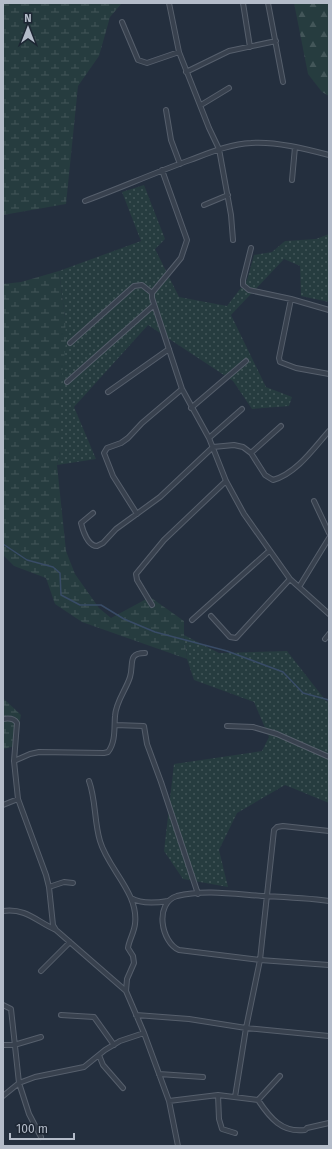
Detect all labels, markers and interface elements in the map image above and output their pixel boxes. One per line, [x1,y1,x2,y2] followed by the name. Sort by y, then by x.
[8,8,48,48] north arrow
[24,12,32,25] text: N
[10,1115,74,1141] scale bar
[16,1122,48,1136] text: 100 m

